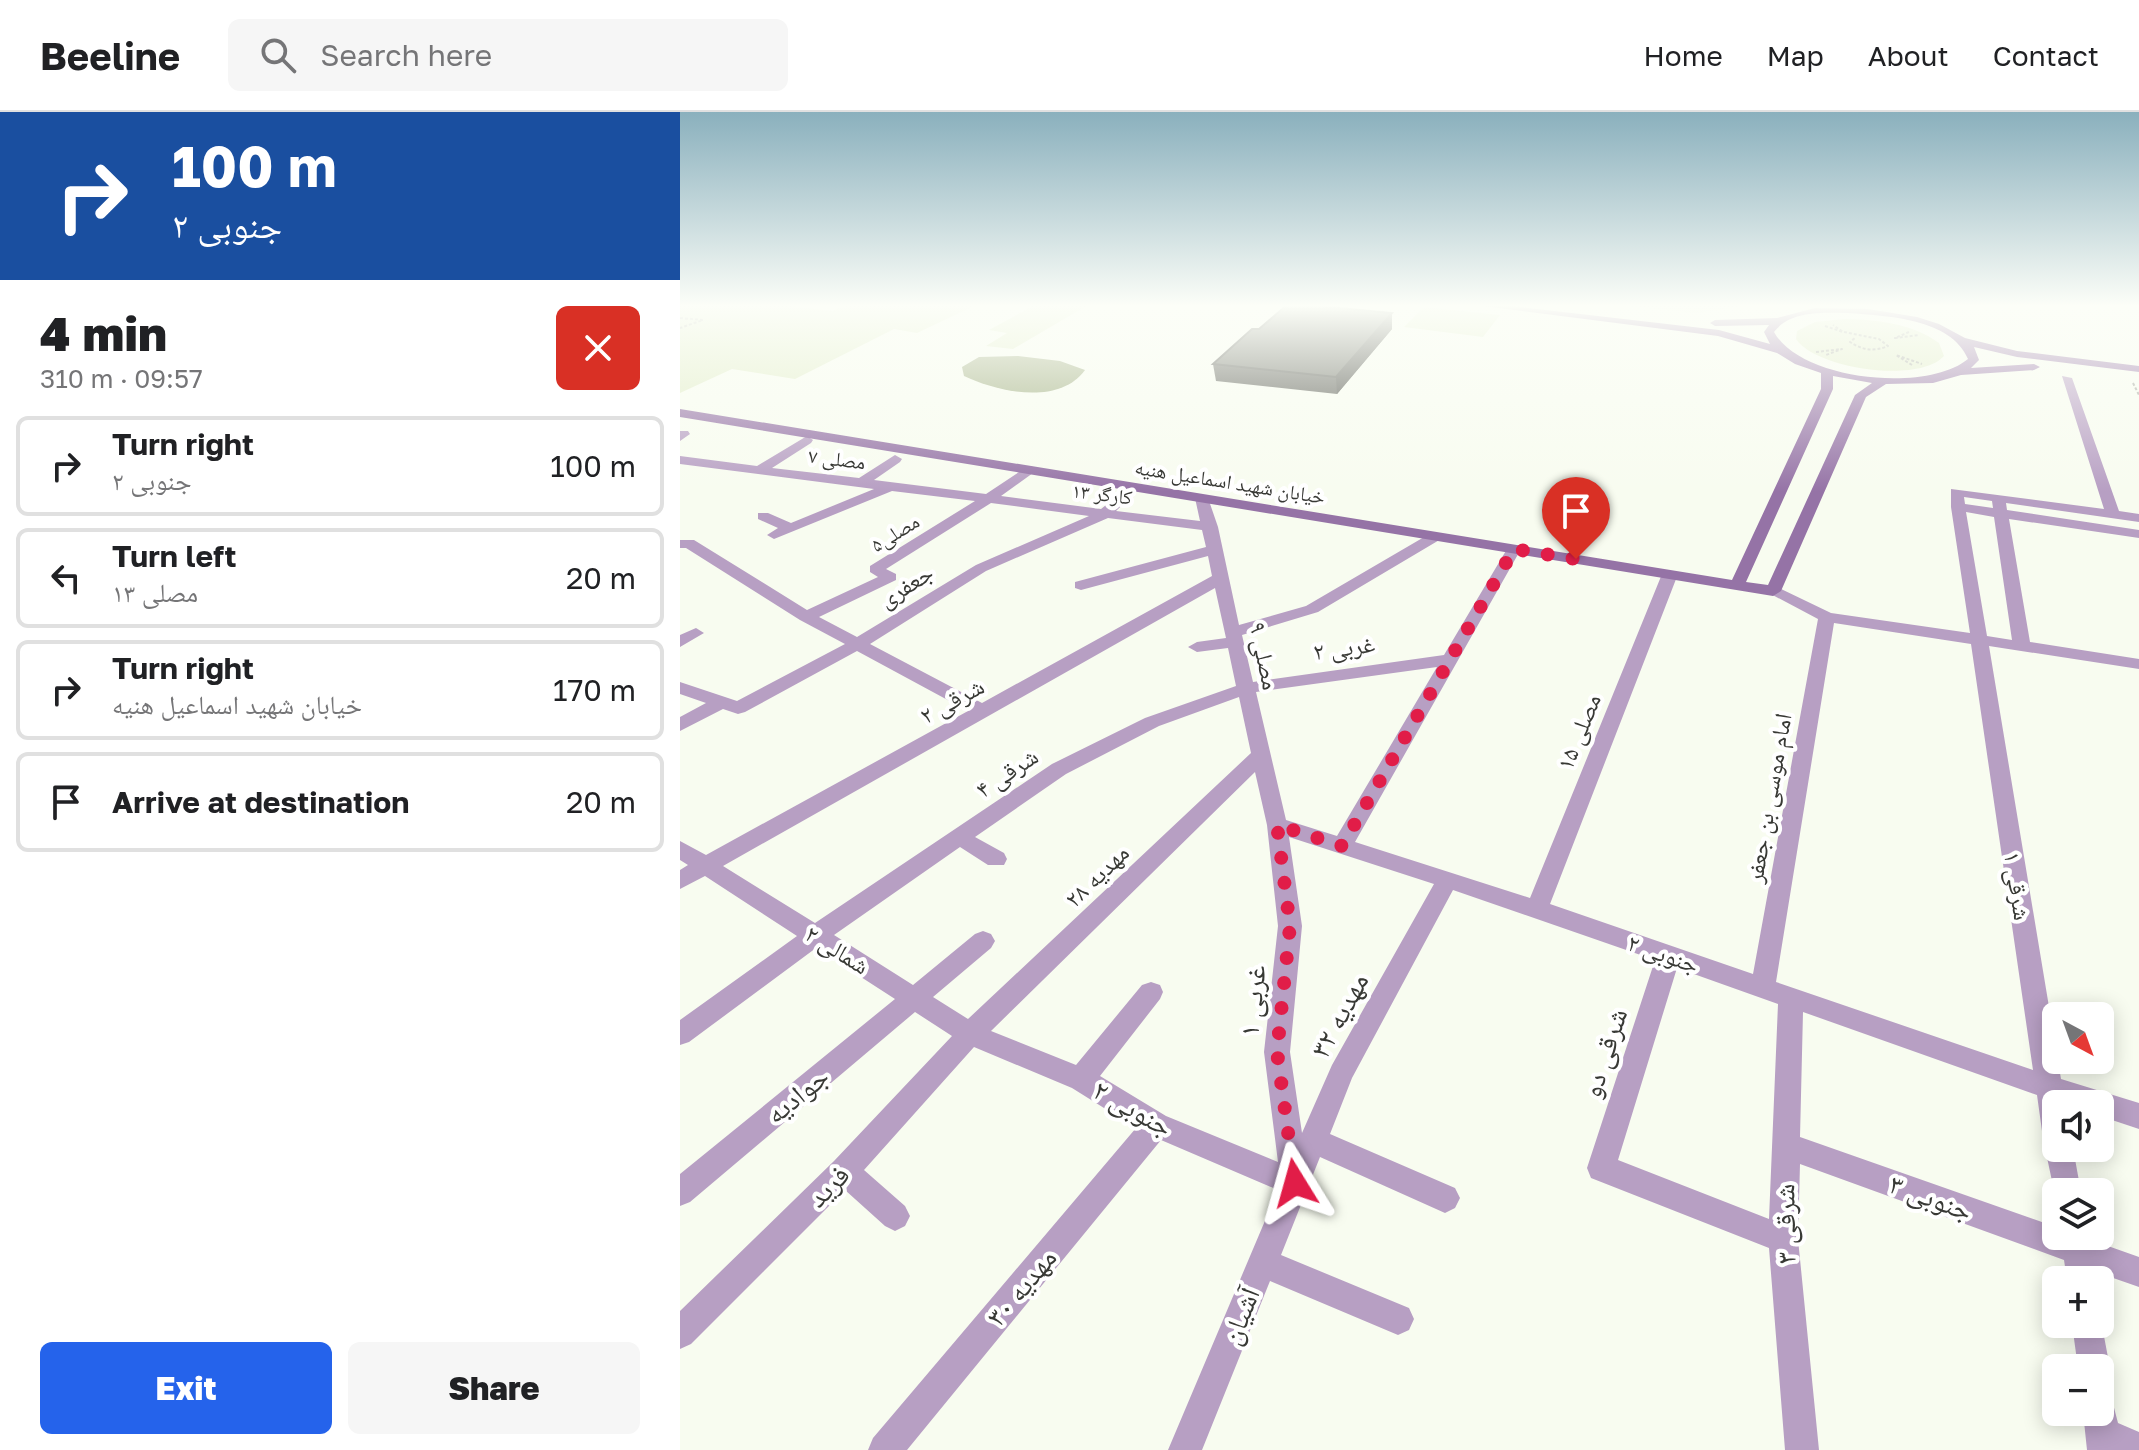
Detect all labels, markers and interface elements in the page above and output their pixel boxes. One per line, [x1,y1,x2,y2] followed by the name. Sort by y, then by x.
[228,19,788,91] search box
[40,33,180,78] text: Beeline
[256,33,300,77] icon: search
[320,37,492,73] text: Search here
[1644,39,1723,72] text: Home
[1767,39,1824,72] text: Map
[1868,39,1949,72] text: About
[1993,39,2099,72] text: Contact
[172,132,337,199] text: 100 m
[40,144,144,248] icon: right
[172,203,282,246] text: جنوبی ۲
[40,304,167,362] text: 4 min
[556,306,640,390] button: close
[40,363,203,394] text: 310 m · 09:57
[112,426,254,462] text: Turn right
[807,443,867,474] street label: مصلی ۷
[44,444,88,488] icon: right
[550,448,636,484] text: 100 m
[1133,454,1327,509] street label: خیابان شهید اسماعیل هنیه
[112,465,192,496] text: جنوبی ۲
[1071,477,1134,509] street label: کارگر ۱۳
[1542,477,1610,559] pin
[1554,489,1598,533] icon: arrive
[866,508,924,557] street label: مصلی۵
[112,538,237,574] text: Turn left
[44,556,88,600] icon: left
[872,557,938,614] street label: جعفری
[566,560,636,596] text: 20 m
[112,577,198,608] text: مصلی ۱۳
[1243,619,1287,693] street label: مصلی ۹
[1311,628,1376,666] street label: ۲ غربی
[112,650,254,686] text: Turn right
[44,668,88,712] icon: right
[914,670,989,730] street label: ۲ شرقی
[553,672,636,708] text: 170 m
[112,689,362,720] text: خیابان شهید اسماعیل هنیه
[1549,689,1607,774] street label: مصلی ۱۵
[1738,711,1800,886] street label: امام موسی بن جعفر
[970,740,1043,804] street label: ۴ شرقی
[44,780,88,824] icon: arrive
[112,784,409,820] text: Arrive at destination
[566,784,636,820] text: 20 m
[1058,837,1134,913] street label: مهدیه ۲۸
[1998,849,2038,922] street label: شرقی ۱
[800,918,875,980] street label: ۲ شمالی
[1624,927,1703,979] street label: جنوبی ۲
[1231,963,1274,1039] street label: ۱ غربی
[1303,967,1375,1063] street label: مهدیه ۳۲
[2042,1002,2114,1074] north arrow
[2042,1002,2114,1426] map controls
[1574,1004,1635,1103] street label: شرقی دو
[759,1059,835,1130] street label: جوادیه
[1087,1072,1179,1144] street label: ۲ جنوبی
[2042,1090,2114,1162] button: sound
[1253,1141,1337,1225] position arrow
[800,1158,856,1214] street label: فرید
[1885,1166,1977,1229] street label: جنوبی ۳
[2042,1178,2114,1250] button: layers
[1767,1184,1804,1264] street label: شرقی ۳
[979,1241,1063,1332] street label: مهدیه ۳۰
[2042,1266,2114,1338] button: +
[1213,1282,1267,1350] street label: آشیان
[40,1342,332,1434] button: Exit
[348,1342,640,1434] button: Share
[2042,1354,2114,1426] button: −

